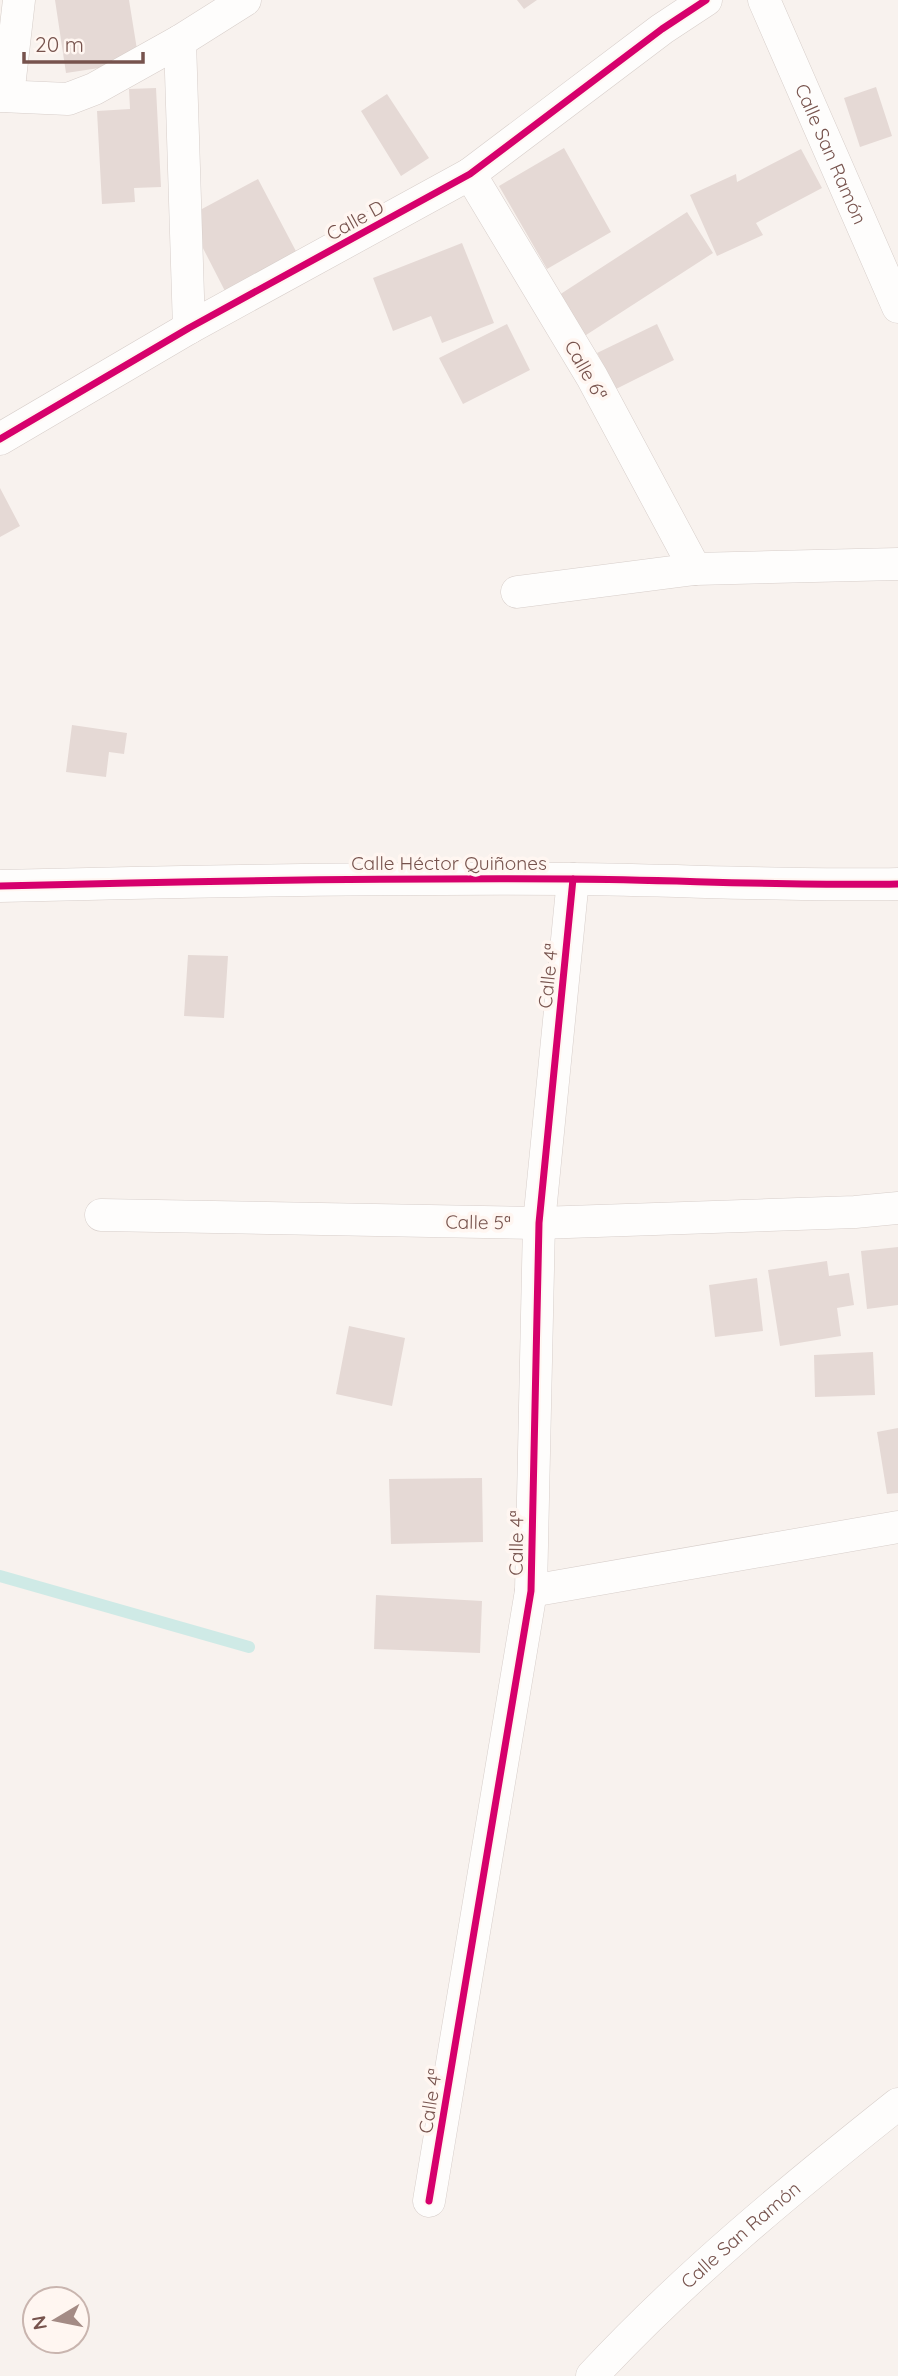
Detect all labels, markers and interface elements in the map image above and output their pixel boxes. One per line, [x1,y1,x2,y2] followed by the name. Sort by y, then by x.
[24,21,144,65] scale bar
[35,31,84,57] text: 20 m
[790,80,872,228] street label: Calle San Ramón
[322,194,388,246] street label: Calle D
[559,336,613,404] street label: Calle 6ª
[351,851,547,875] street label: Calle Héctor Quiñones
[533,942,563,1010] street label: Calle 4ª
[445,1209,511,1235] street label: Calle 5ª
[503,1510,529,1576] street label: Calle 4ª
[413,2067,447,2135] street label: Calle 4ª
[676,2176,805,2293] street label: Calle San Ramón
[21,2285,91,2355] north arrow
[26,2314,52,2332] text: N

